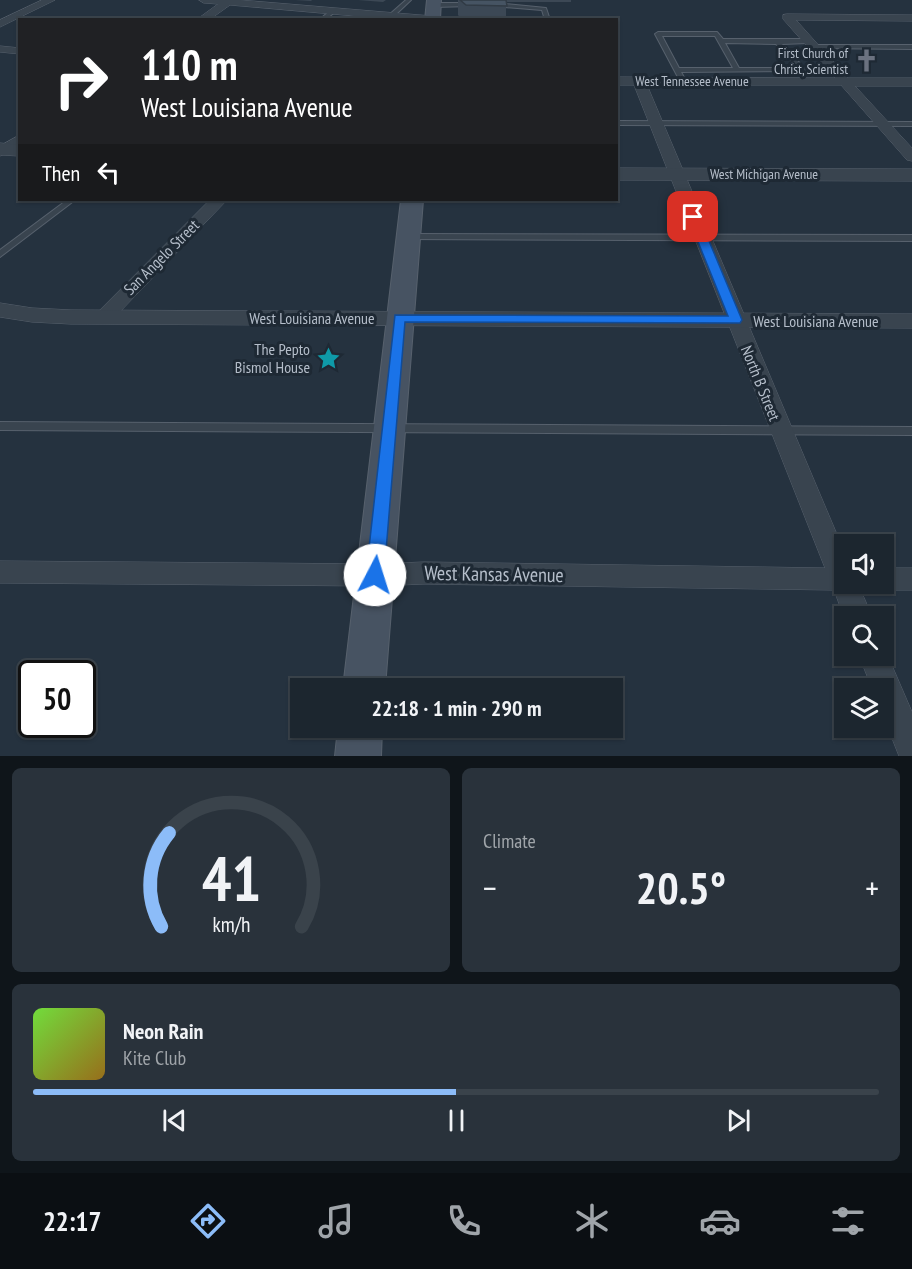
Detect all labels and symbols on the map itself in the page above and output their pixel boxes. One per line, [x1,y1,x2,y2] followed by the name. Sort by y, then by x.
[774,44,848,78] place label: First Church of Christ, Scientist
[853,48,879,74] church icon: First Church of Christ, Scientist
[635,72,749,90] street label: West Tennessee Avenue
[710,165,818,183] street label: West Michigan Avenue
[667,191,718,242] pin
[119,215,203,299] street label: San Angelo Street
[249,308,375,328] street label: West Louisiana Avenue
[753,311,879,331] street label: West Louisiana Avenue
[235,339,310,377] place label: The Pepto Bismol House
[737,343,785,424] street label: North B Street
[315,345,341,371] place icon: The Pepto Bismol House
[343,543,407,607] position arrow
[424,560,564,588] street label: West Kansas Avenue
[18,660,96,738] speed limit sign: 50

